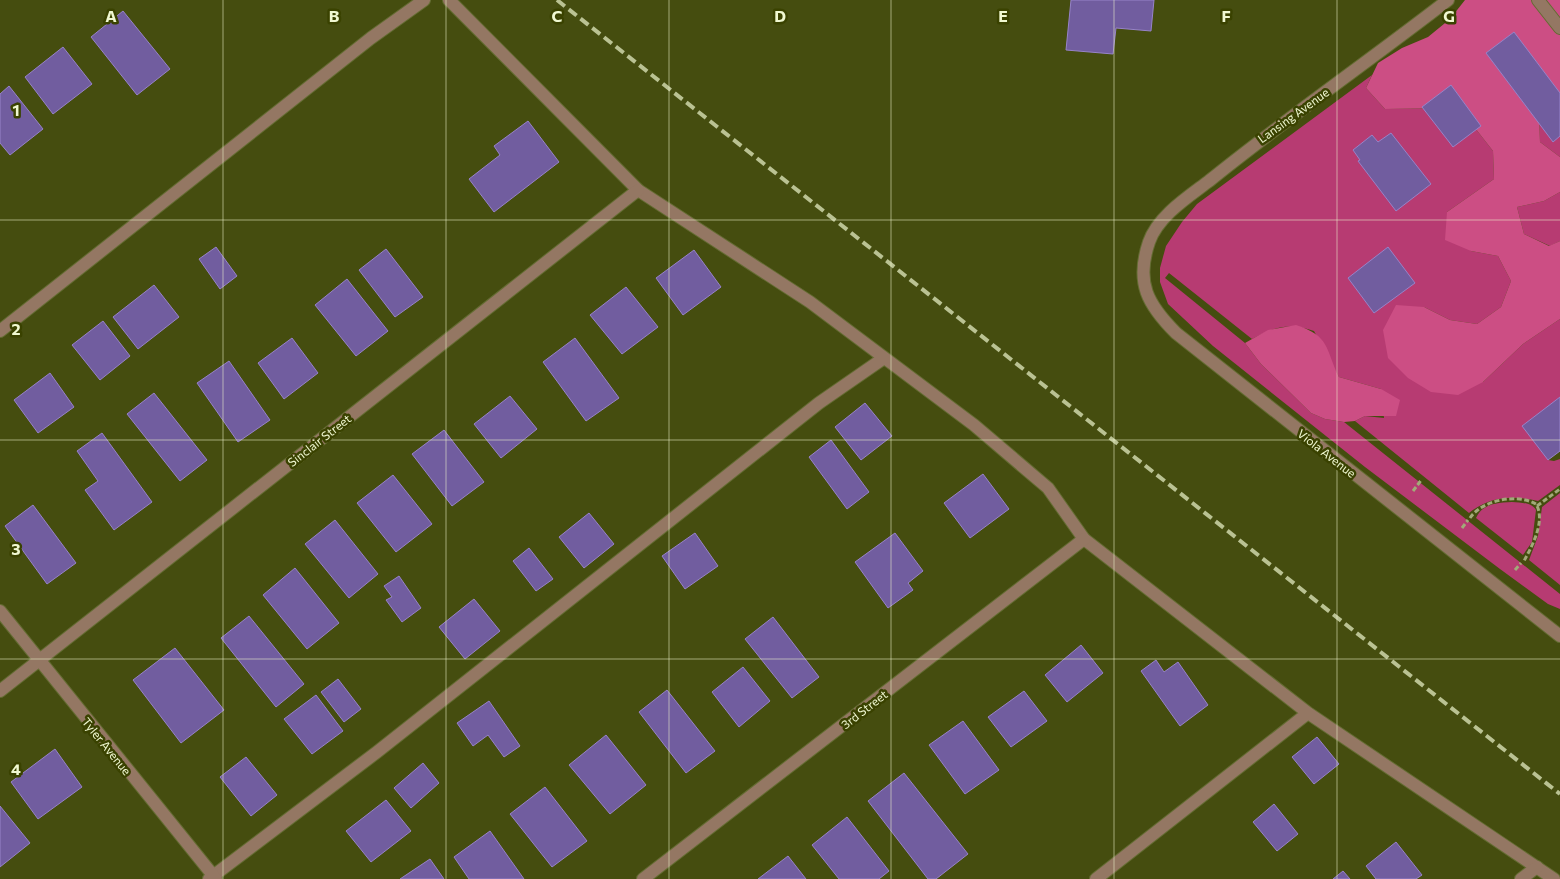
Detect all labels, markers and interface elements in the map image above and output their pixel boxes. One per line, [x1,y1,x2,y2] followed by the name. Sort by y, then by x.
[105,6,117,25] text: A
[329,6,340,25] text: B
[552,6,563,25] text: C
[774,6,786,25] text: D
[998,6,1008,25] text: E
[1221,6,1231,25] text: F
[1443,6,1455,25] text: G
[1255,85,1331,145] street label: Lansing Avenue
[12,100,20,119] text: 1
[11,319,21,338] text: 2
[285,411,353,469] street label: Sinclair Street
[1295,426,1359,480] street label: Viola Avenue
[11,539,21,558] text: 3
[838,687,890,731] street label: 3rd Street
[80,715,134,777] street label: Tyler Avenue
[11,759,21,778] text: 4

